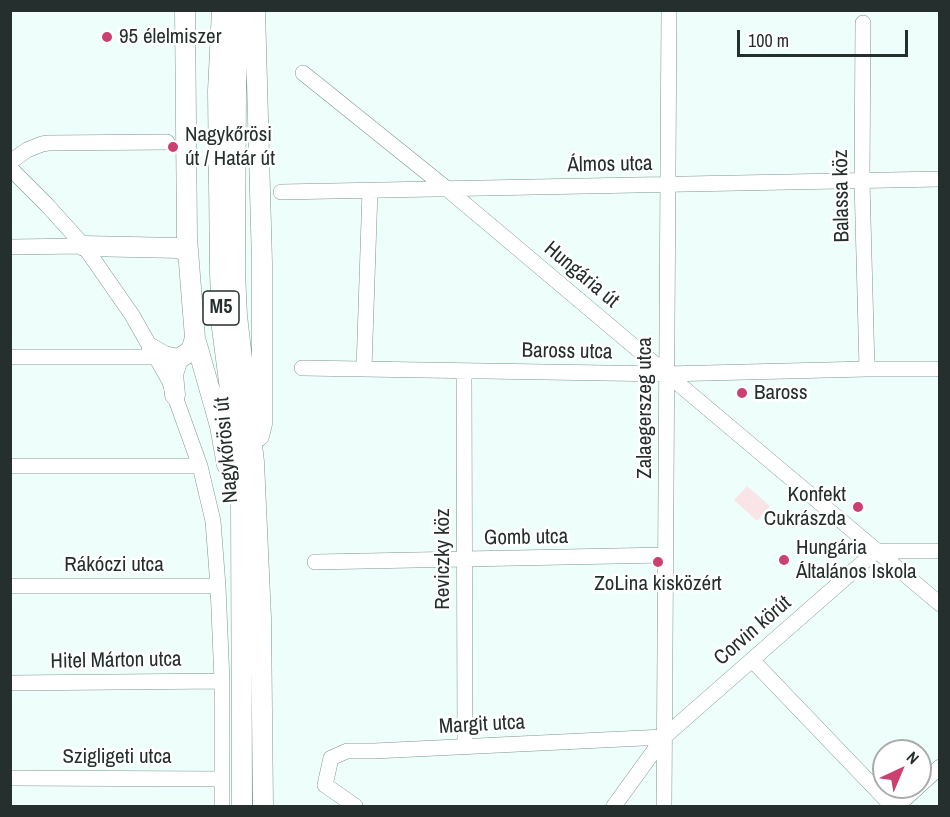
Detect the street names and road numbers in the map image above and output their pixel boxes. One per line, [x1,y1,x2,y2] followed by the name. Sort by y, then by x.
[829,149,855,243] street label: Balassa köz
[567,152,653,178] street label: Álmos utca
[538,236,624,314] street label: Hungária út
[203,291,239,325] road number: M5
[632,337,658,479] street label: Zalaegerszeg utca
[521,339,613,365] street label: Baross utca
[210,396,244,504] street label: Nagykőrösi út
[430,508,456,610] street label: Reviczky köz
[484,525,568,551] street label: Gomb utca
[64,552,164,578] street label: Rákóczi utca
[709,591,797,671] street label: Corvin körút
[50,647,182,675] street label: Hitel Márton utca
[438,710,526,740] street label: Margit utca
[62,744,172,770] street label: Szigligeti utca

